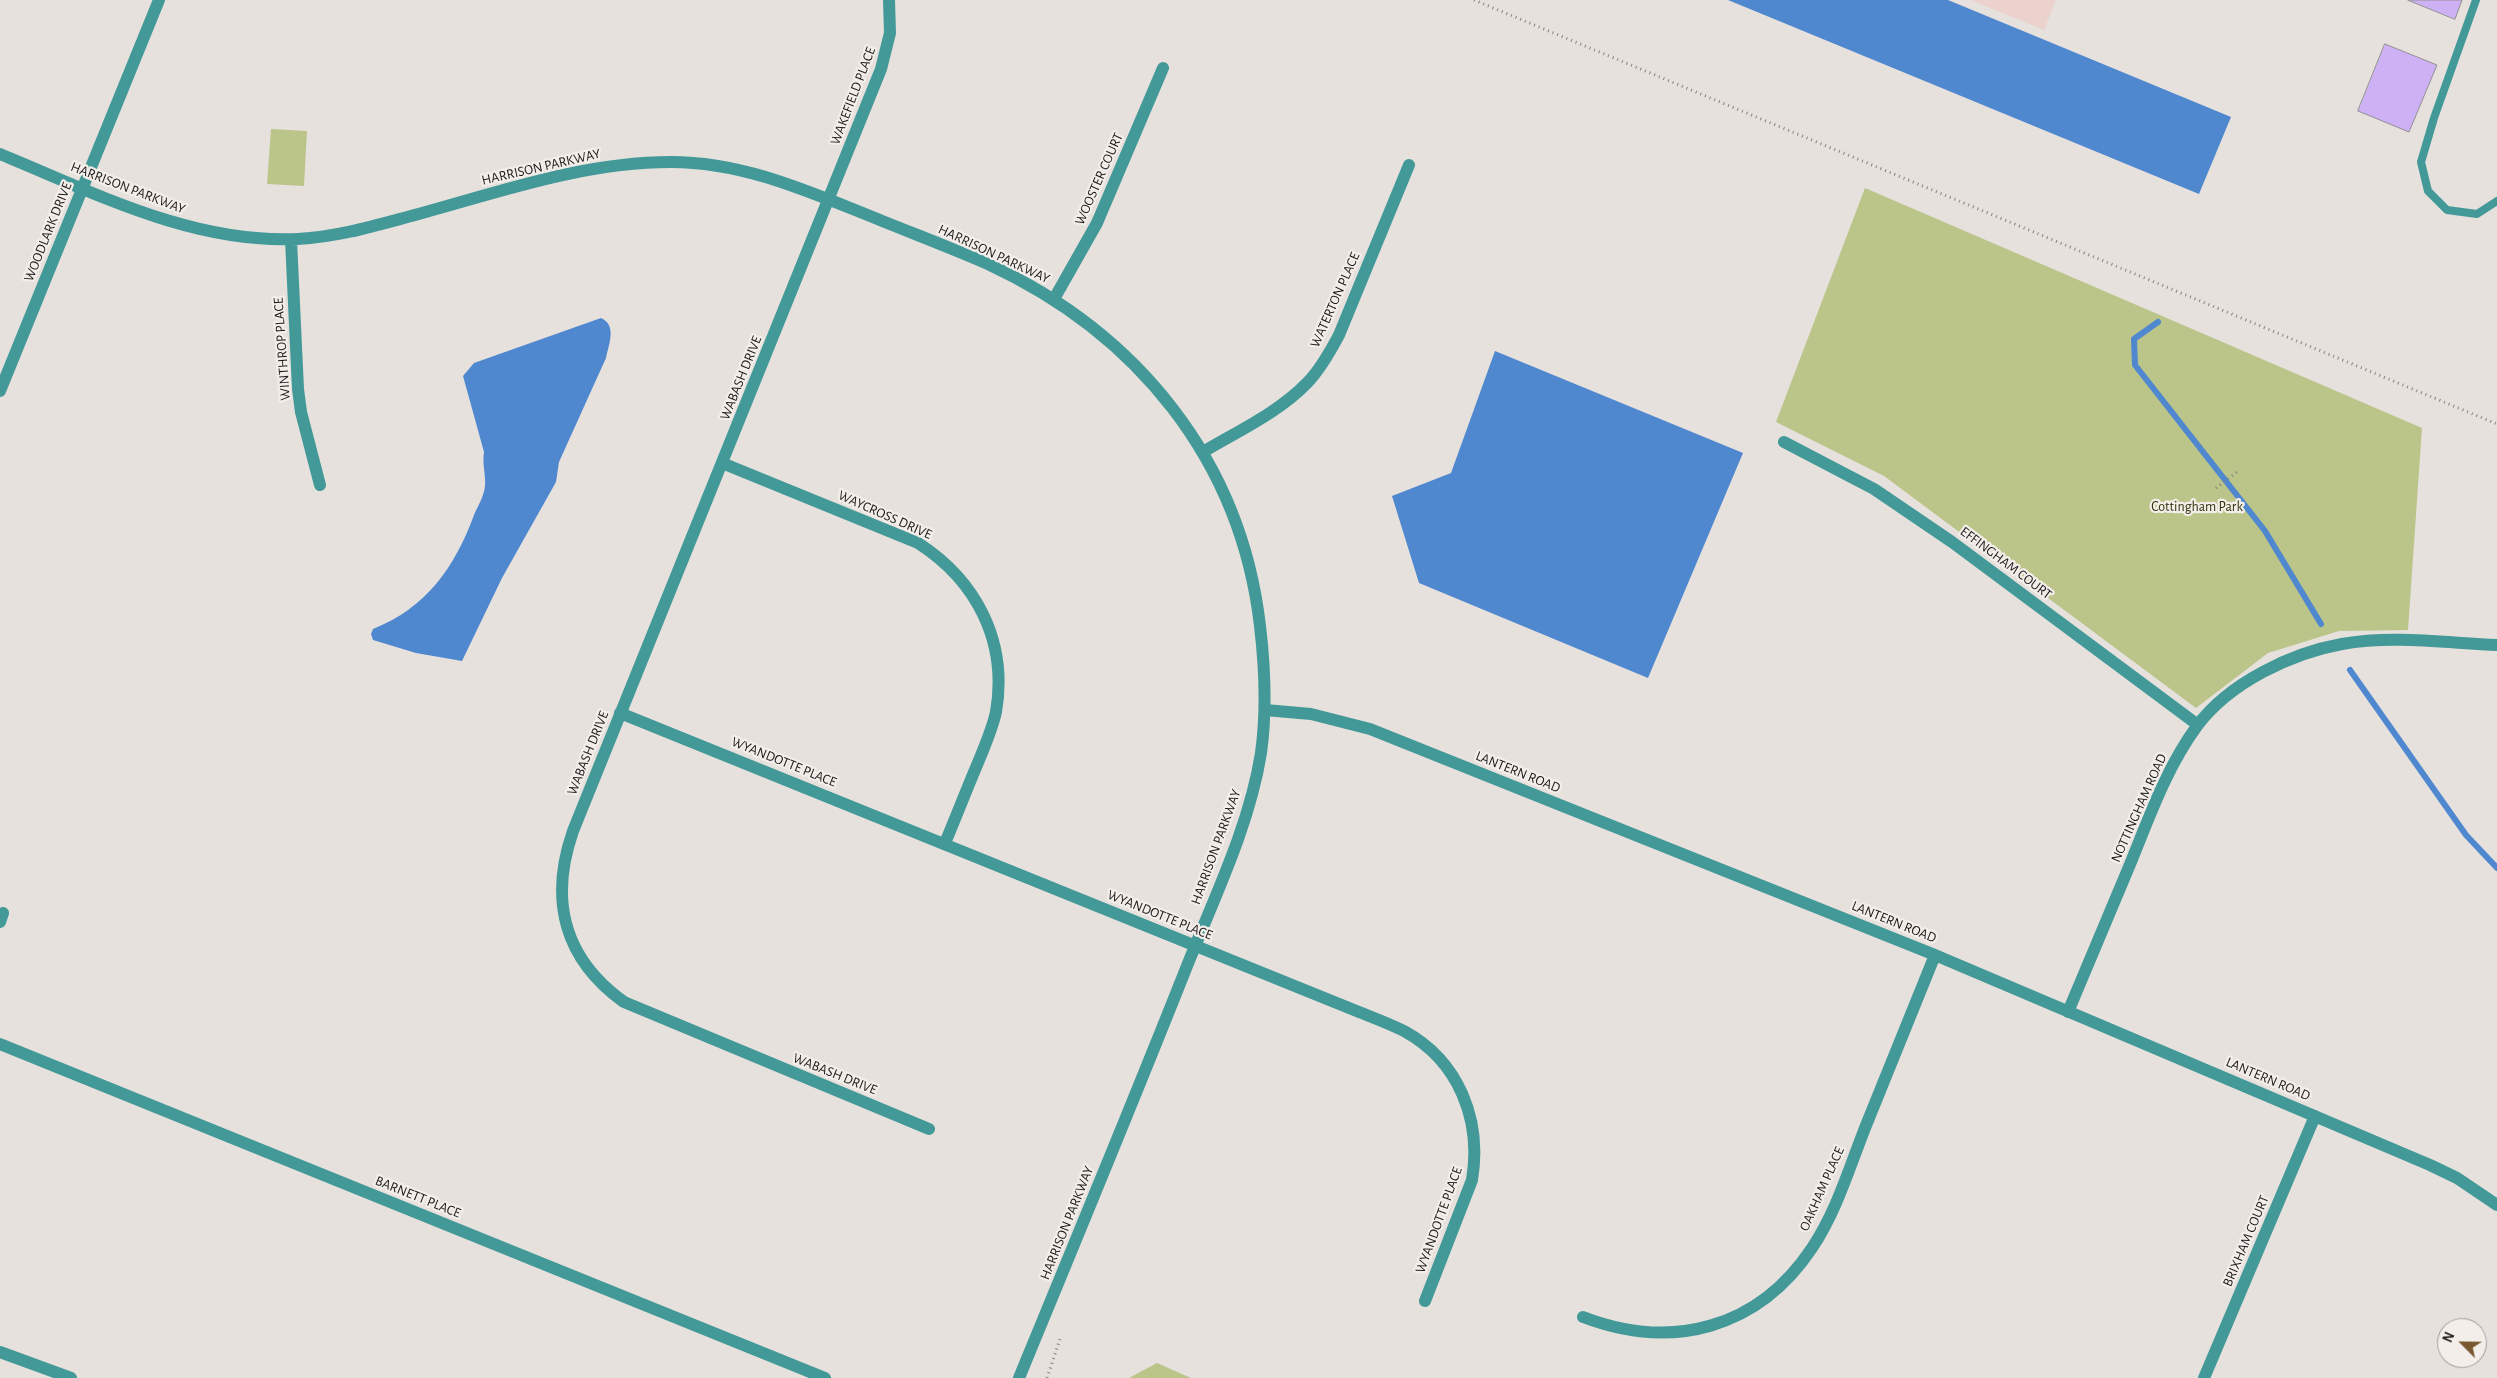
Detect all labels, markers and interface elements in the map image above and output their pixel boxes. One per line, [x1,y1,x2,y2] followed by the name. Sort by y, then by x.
[827,45,879,147] street label: WAKEFIELD PLACE
[1071,130,1127,228] street label: WOOSTER COURT
[480,145,602,189] street label: HARRISON PARKWAY
[68,158,188,218] street label: HARRISON PARKWAY
[20,180,76,284] street label: WOODLARK DRIVE
[935,221,1053,287] street label: HARRISON PARKWAY
[1306,250,1364,350] street label: WATERTON PLACE
[270,297,294,401] street label: WINTHROP PLACE
[716,333,766,423] street label: WABASH DRIVE
[836,487,934,543] street label: WAYCROSS DRIVE
[2151,499,2243,515] park label: Cottingham Park
[1957,523,2055,603] street label: EFFINGHAM COURT
[563,708,613,798] street label: WABASH DRIVE
[729,733,839,791] street label: WYANDOTTE PLACE
[1473,747,1563,797] street label: LANTERN ROAD
[2107,751,2171,865] street label: NOTTINGHAM ROAD
[1187,787,1245,907] street label: HARRISON PARKWAY
[1105,886,1215,944] street label: WYANDOTTE PLACE
[1849,897,1939,947] street label: LANTERN ROAD
[790,1049,880,1099] street label: WABASH DRIVE
[2223,1054,2313,1104] street label: LANTERN ROAD
[1796,1144,1848,1234] street label: OAKHAM PLACE
[1036,1164,1098,1282] street label: HARRISON PARKWAY
[1412,1164,1466,1276] street label: WYANDOTTE PLACE
[373,1172,463,1222] street label: BARNETT PLACE
[2219,1193,2273,1289] street label: BRIXHAM COURT
[2437,1318,2487,1368] north arrow
[2441,1330,2457,1345] text: N

